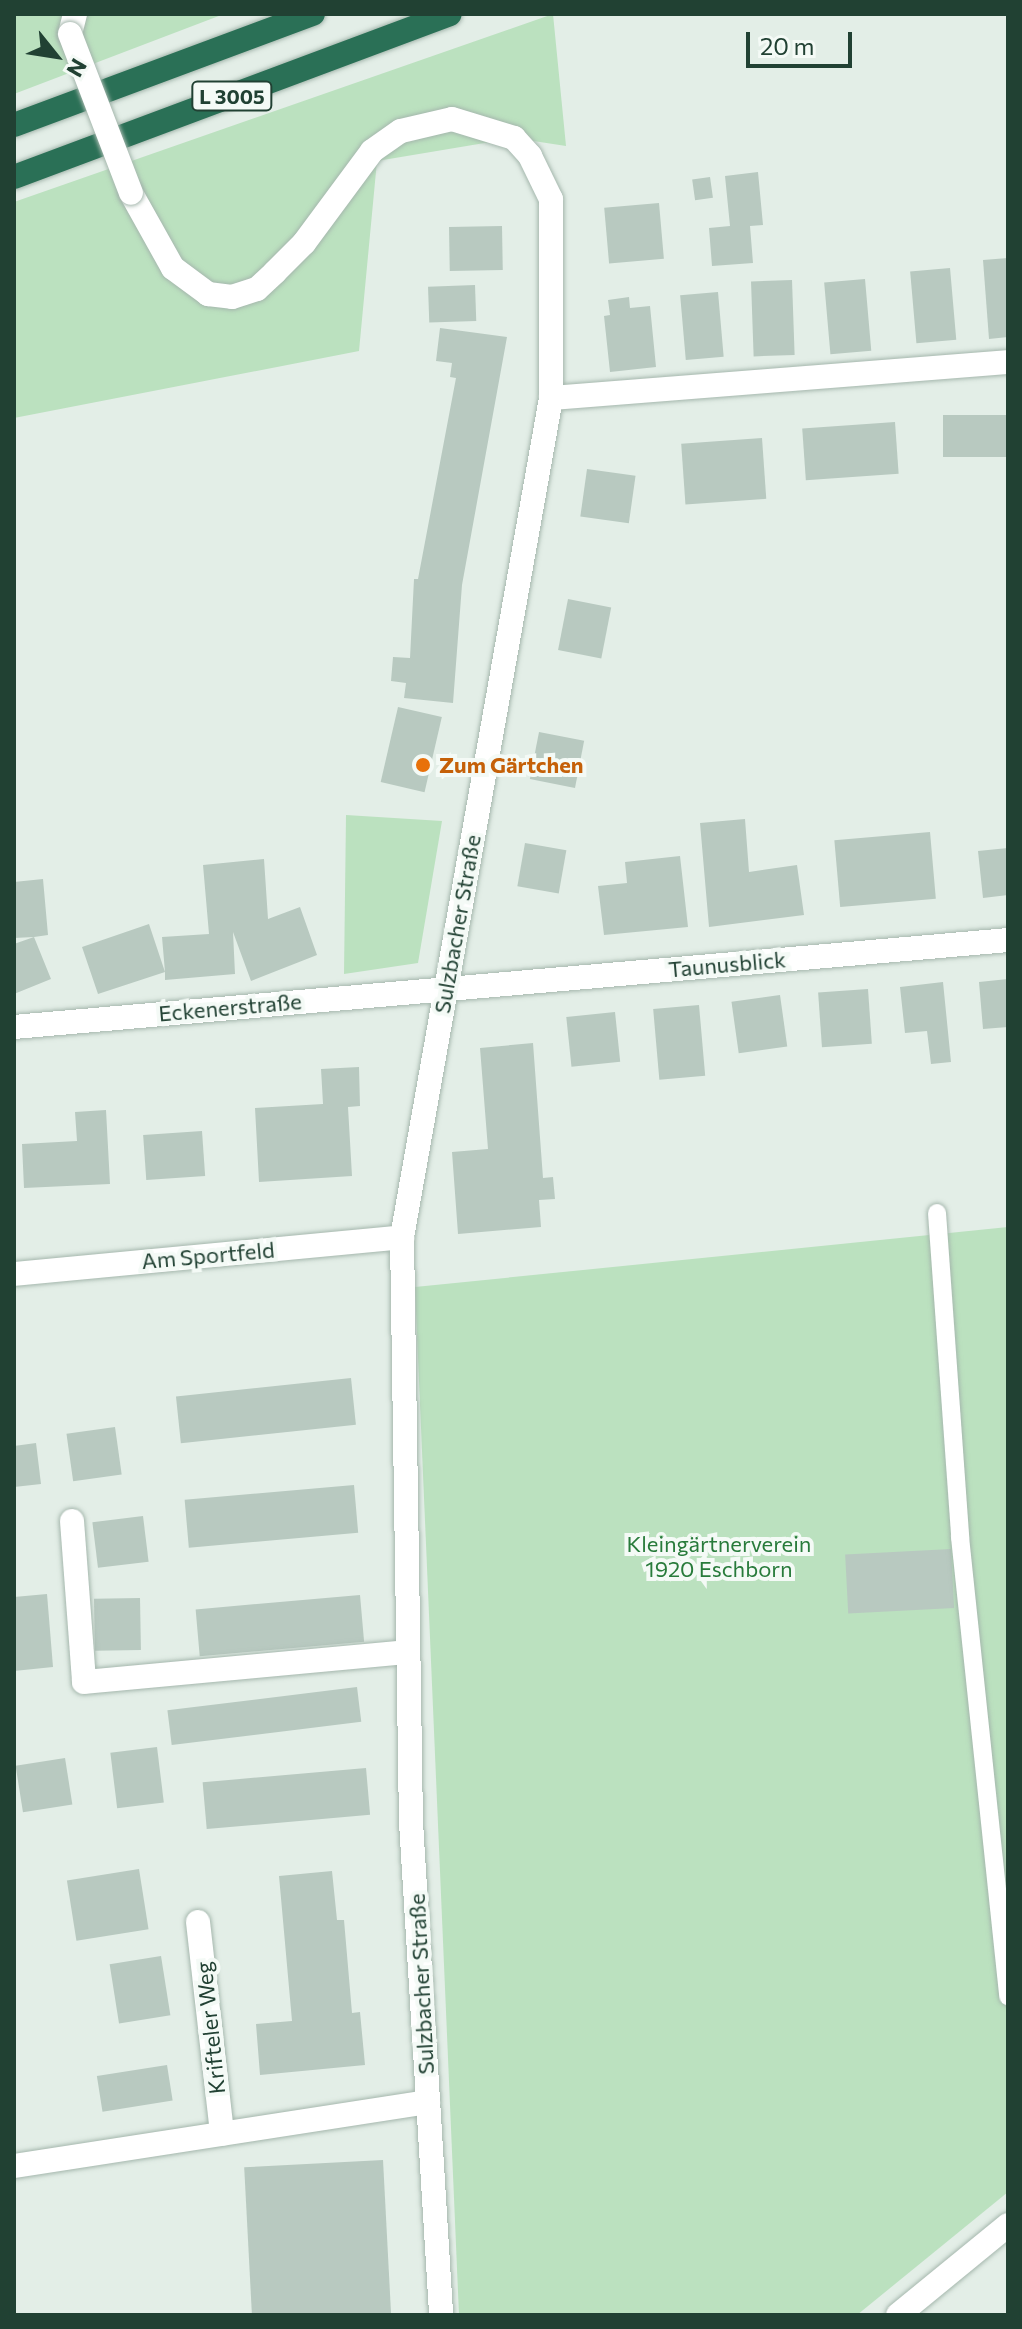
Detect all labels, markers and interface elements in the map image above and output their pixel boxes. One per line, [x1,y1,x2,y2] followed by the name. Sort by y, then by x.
[16,16,96,96] north arrow
[750,16,856,66] scale bar
[760,31,814,60] text: 20 m
[61,54,93,82] text: N
[190,80,274,112] road number: L 3005
[439,752,584,778] place label: Zum Gärtchen
[414,756,432,774] marker: Zum Gärtchen
[428,833,486,1015] street label: Sulzbacher Straße
[667,946,787,982] street label: Taunusblick
[157,988,303,1026] street label: Eckenerstraße
[140,1236,276,1274] street label: Am Sportfeld
[627,1530,811,1582] park label: Kleingärtnerverein 1920 Eschborn
[403,1893,439,2075] street label: Sulzbacher Straße
[190,1960,230,2096] street label: Krifteler Weg

